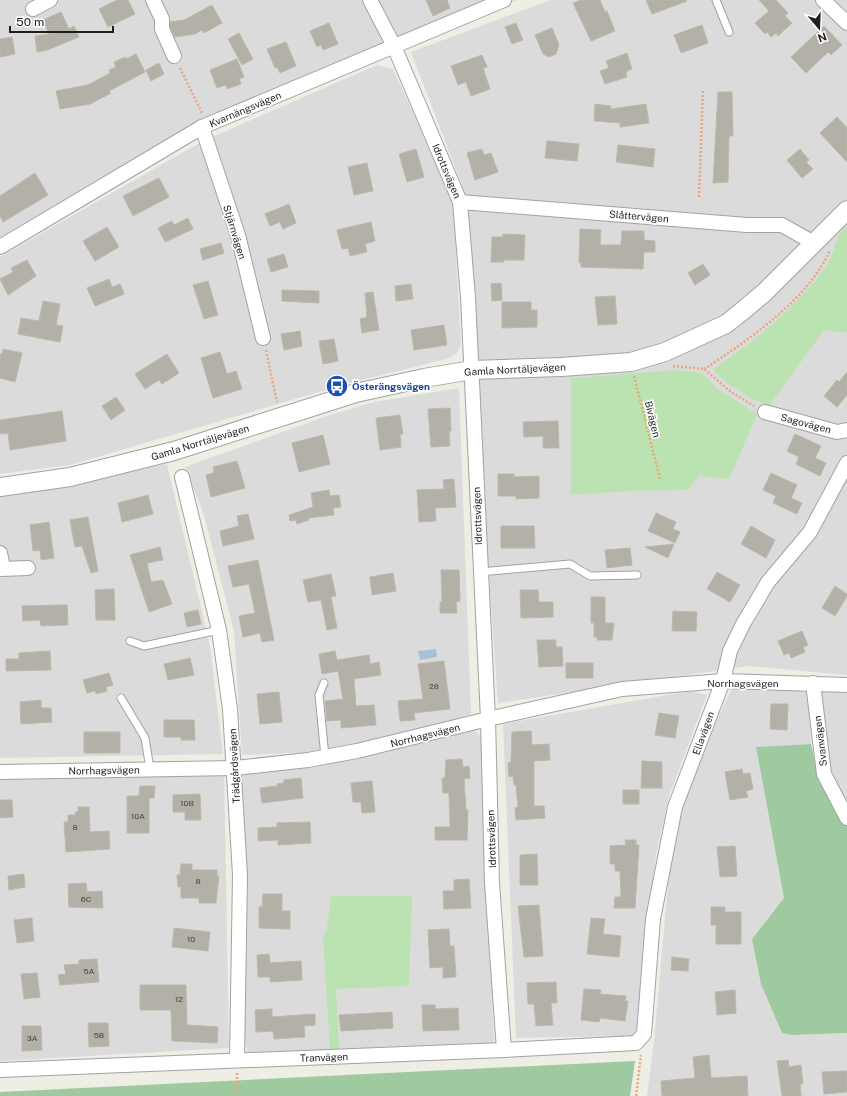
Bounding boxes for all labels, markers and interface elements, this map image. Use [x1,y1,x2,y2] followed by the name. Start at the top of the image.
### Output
[10,8,113,34] scale bar
[799,8,839,48] north arrow
[16,15,44,29] text: 50 m
[816,30,828,45] text: N
[207,88,283,130] street label: Kvarnängsvägen
[430,142,464,200] street label: Idrottsvägen
[221,203,249,261] street label: Stjärnvägen
[609,207,670,225] street label: Slåttervägen
[464,360,566,378] street label: Gamla Norrtäljevägen
[324,373,350,399] bus stop icon: Österängsvägen
[352,380,430,392] place label: Österängsvägen
[643,400,663,439] street label: Bivägen
[779,411,833,436] street label: Sagovägen
[150,421,251,463] street label: Gamla Norrtäljevägen
[470,486,484,545] street label: Idrottsvägen
[707,677,779,689] street label: Norrhagsvägen
[429,681,439,691] house number: 28
[690,709,716,756] street label: Ellavägen
[811,715,829,767] street label: Svanvägen
[389,721,461,749] street label: Norrhagsvägen
[226,728,242,804] street label: Trädgårdsvägen
[68,763,140,777] street label: Norrhagsvägen
[180,798,194,808] house number: 10B
[484,809,498,868] street label: Idrottsvägen
[131,811,145,821] house number: 10A
[72,822,78,832] house number: 8
[195,876,201,886] house number: 8
[81,894,92,904] house number: 6C
[187,934,195,944] house number: 10
[84,966,95,976] house number: 5A
[175,994,183,1004] house number: 12
[94,1030,104,1040] house number: 5B
[27,1033,38,1043] house number: 3A
[300,1050,349,1064] street label: Tranvägen

